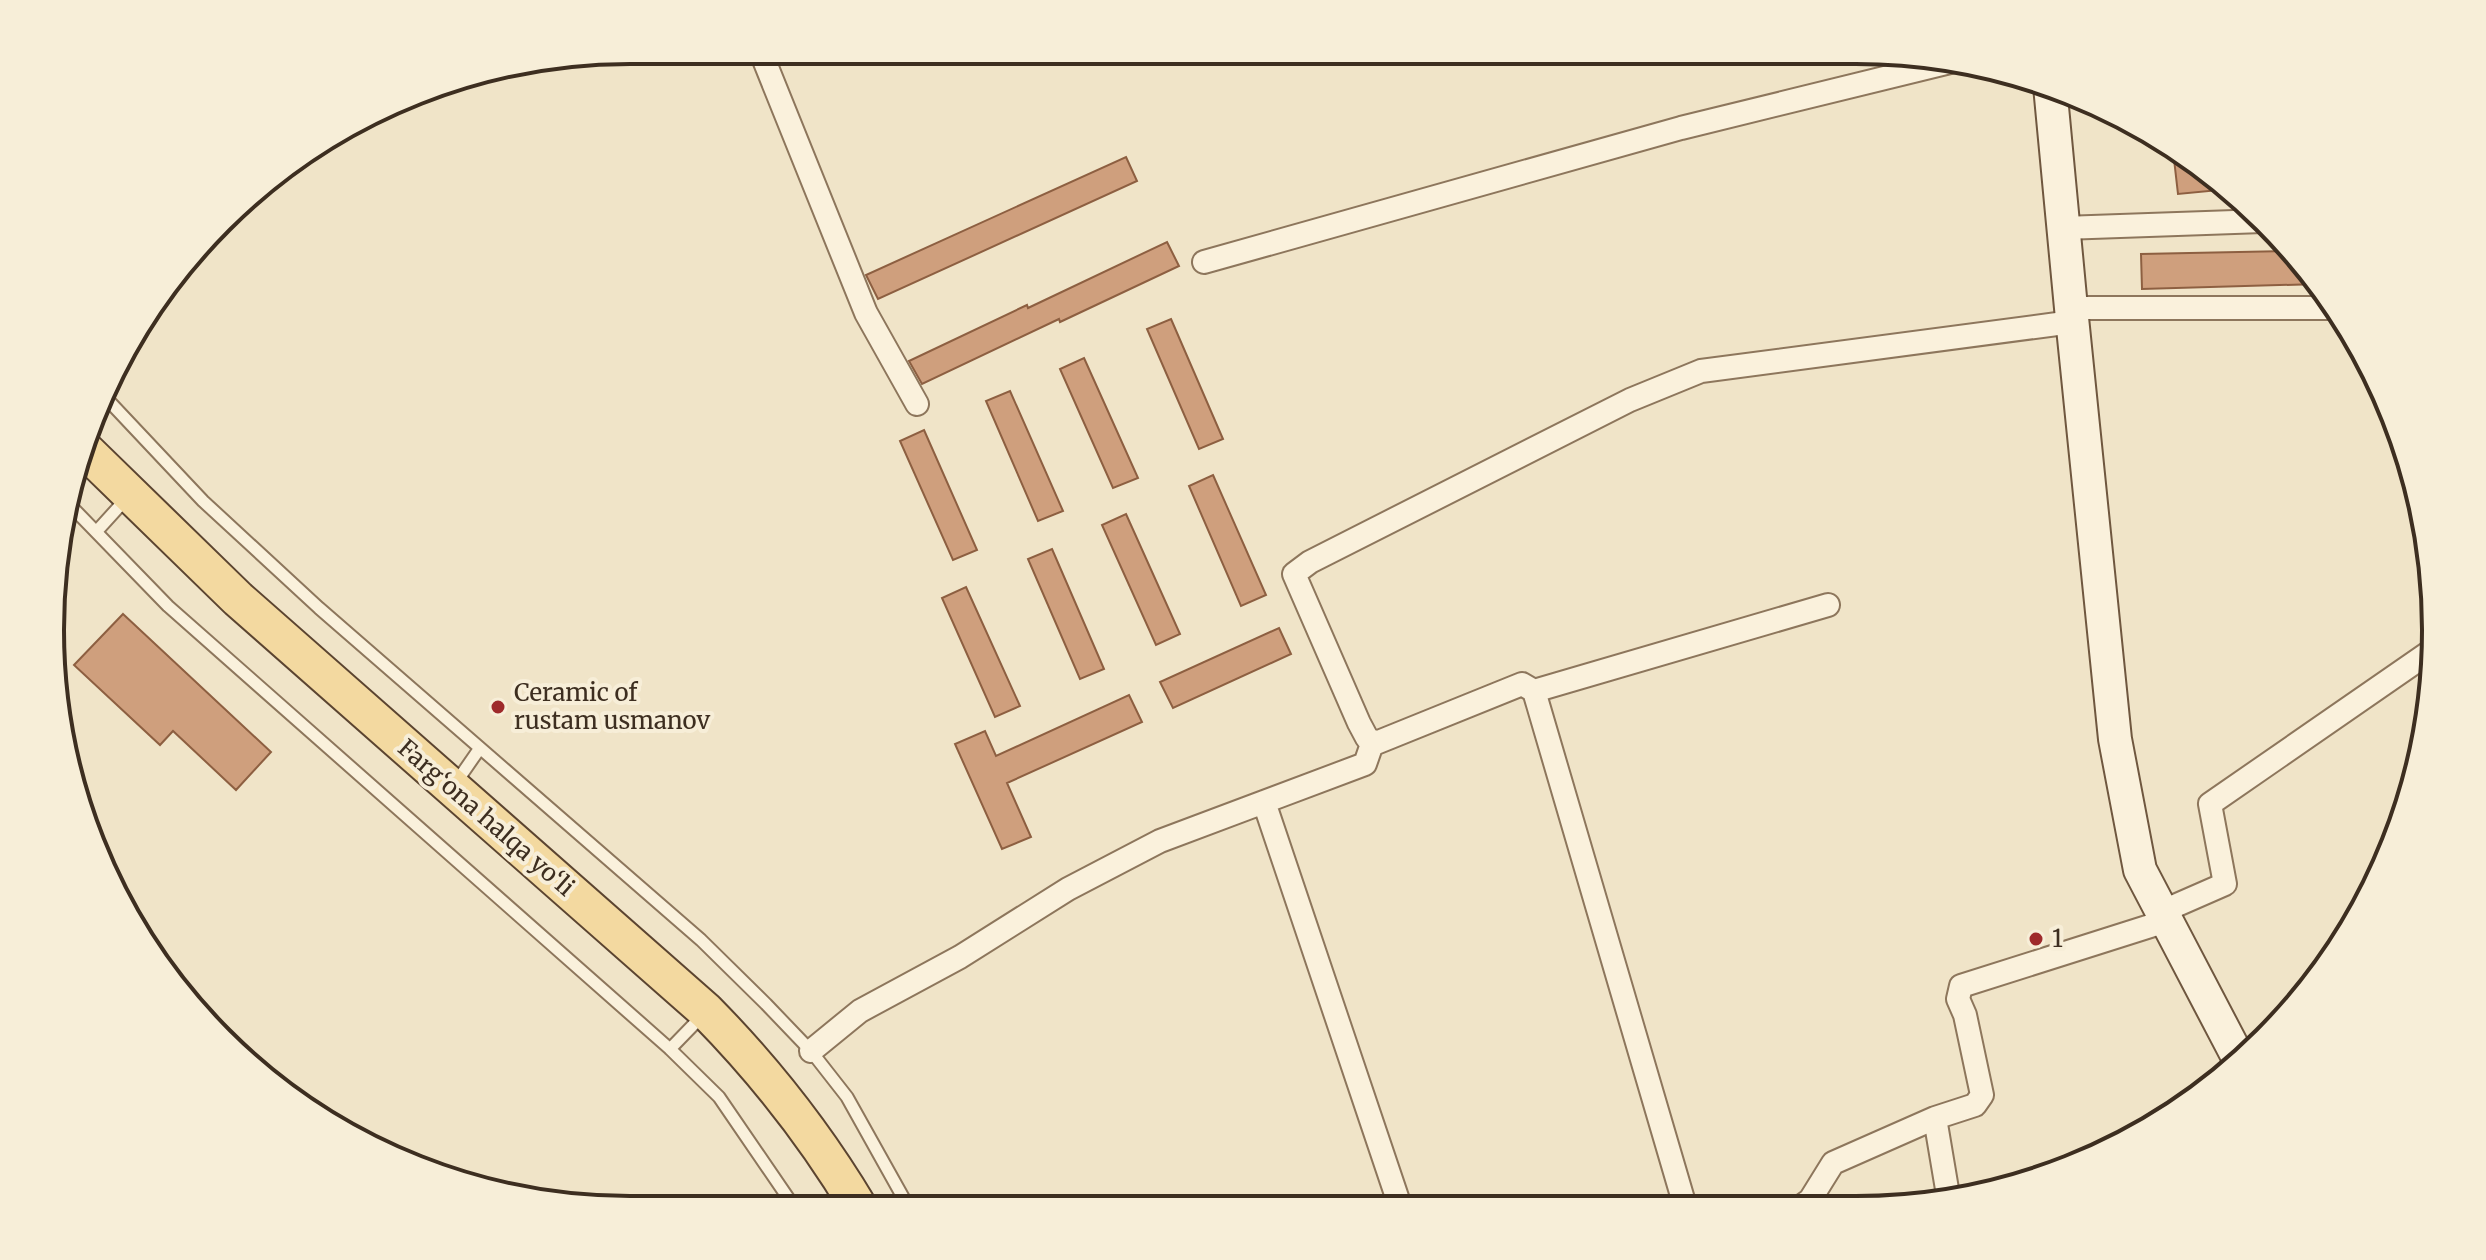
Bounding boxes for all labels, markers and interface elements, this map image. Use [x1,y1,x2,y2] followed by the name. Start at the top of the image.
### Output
[514,677,710,736] place label: Ceramic of rustam usmanov
[489,698,507,716] marker: Ceramic of rustam usmanov
[392,732,581,903] street label: Farg‘ona halqa yo‘li
[2052,923,2063,954] place label: 1
[2027,930,2045,948] marker: 1

